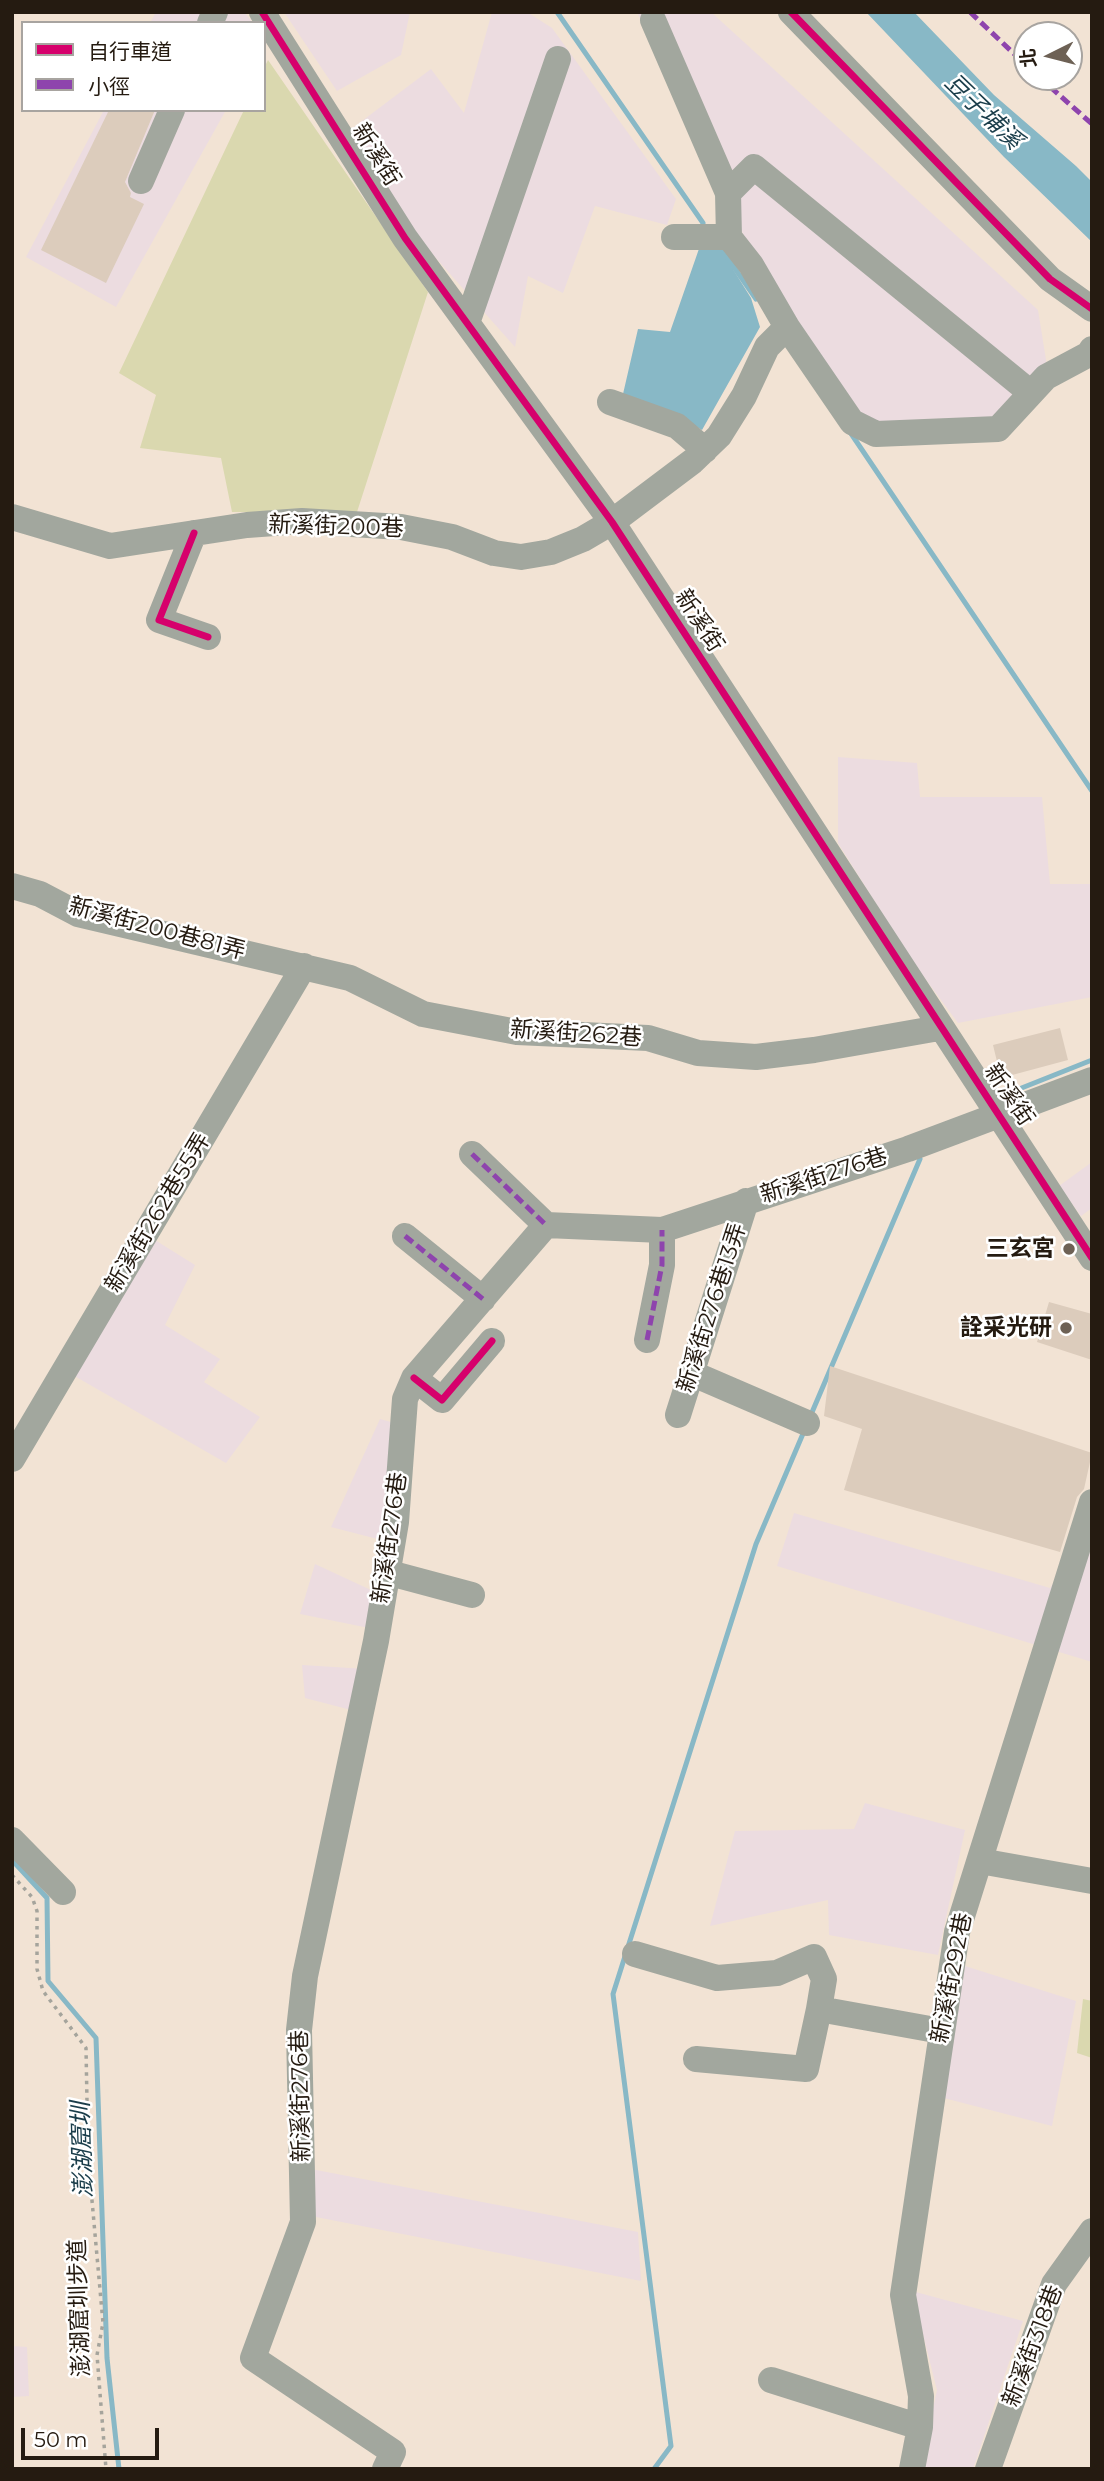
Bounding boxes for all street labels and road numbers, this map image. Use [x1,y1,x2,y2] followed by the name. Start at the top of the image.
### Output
[346,118,406,192] street label: 新溪街
[268,511,404,543] street label: 新溪街200巷
[669,585,729,657] street label: 新溪街
[66,892,248,966] street label: 新溪街200巷81弄
[509,1016,643,1052] street label: 新溪街262巷
[978,1059,1040,1131] street label: 新溪街
[100,1128,216,1298] street label: 新溪街262巷55弄
[757,1142,891,1210] street label: 新溪街276巷
[672,1220,752,1396] street label: 新溪街276巷13弄
[367,1471,413,1605] street label: 新溪街276巷
[926,1911,978,2045] street label: 新溪街292巷
[286,2030,316,2162] street label: 新溪街276巷
[64,2239,96,2377] street label: 澎湖窟圳步道
[997,2281,1069,2411] street label: 新溪街318巷

